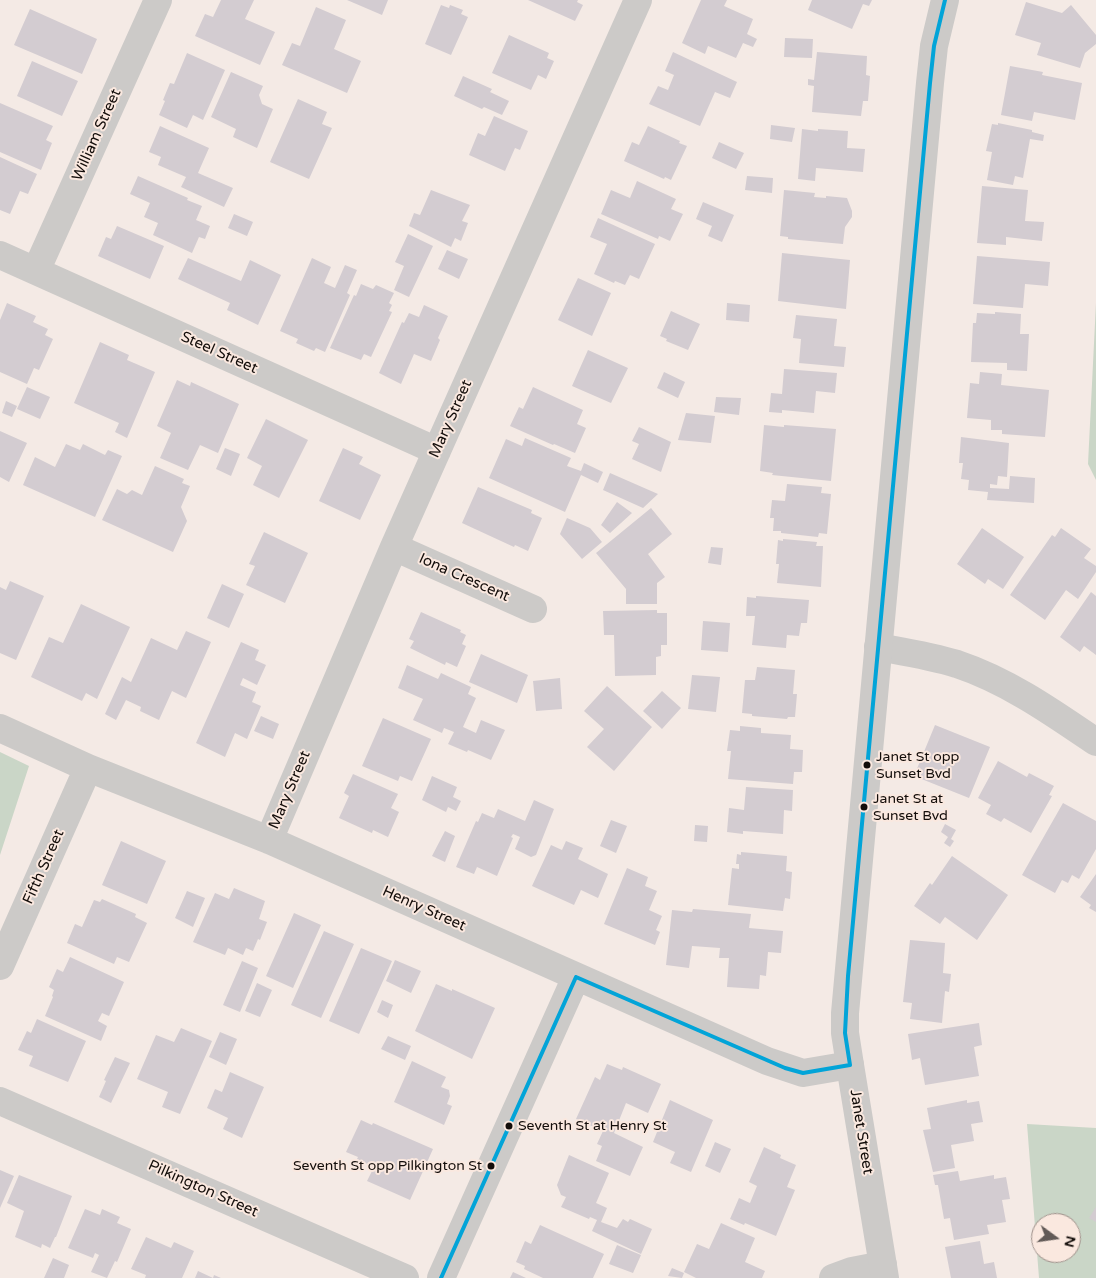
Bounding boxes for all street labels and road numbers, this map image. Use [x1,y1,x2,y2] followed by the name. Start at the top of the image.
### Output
[69,86,125,184] street label: William Street
[178,328,260,378] street label: Steel Street
[426,377,476,461] street label: Mary Street
[416,550,512,606] street label: Iona Crescent
[265,748,315,832] street label: Mary Street
[20,827,68,907] street label: Fifth Street
[380,883,468,935] street label: Henry Street
[845,1088,877,1176] street label: Janet Street
[145,1157,261,1221] street label: Pilkington Street

